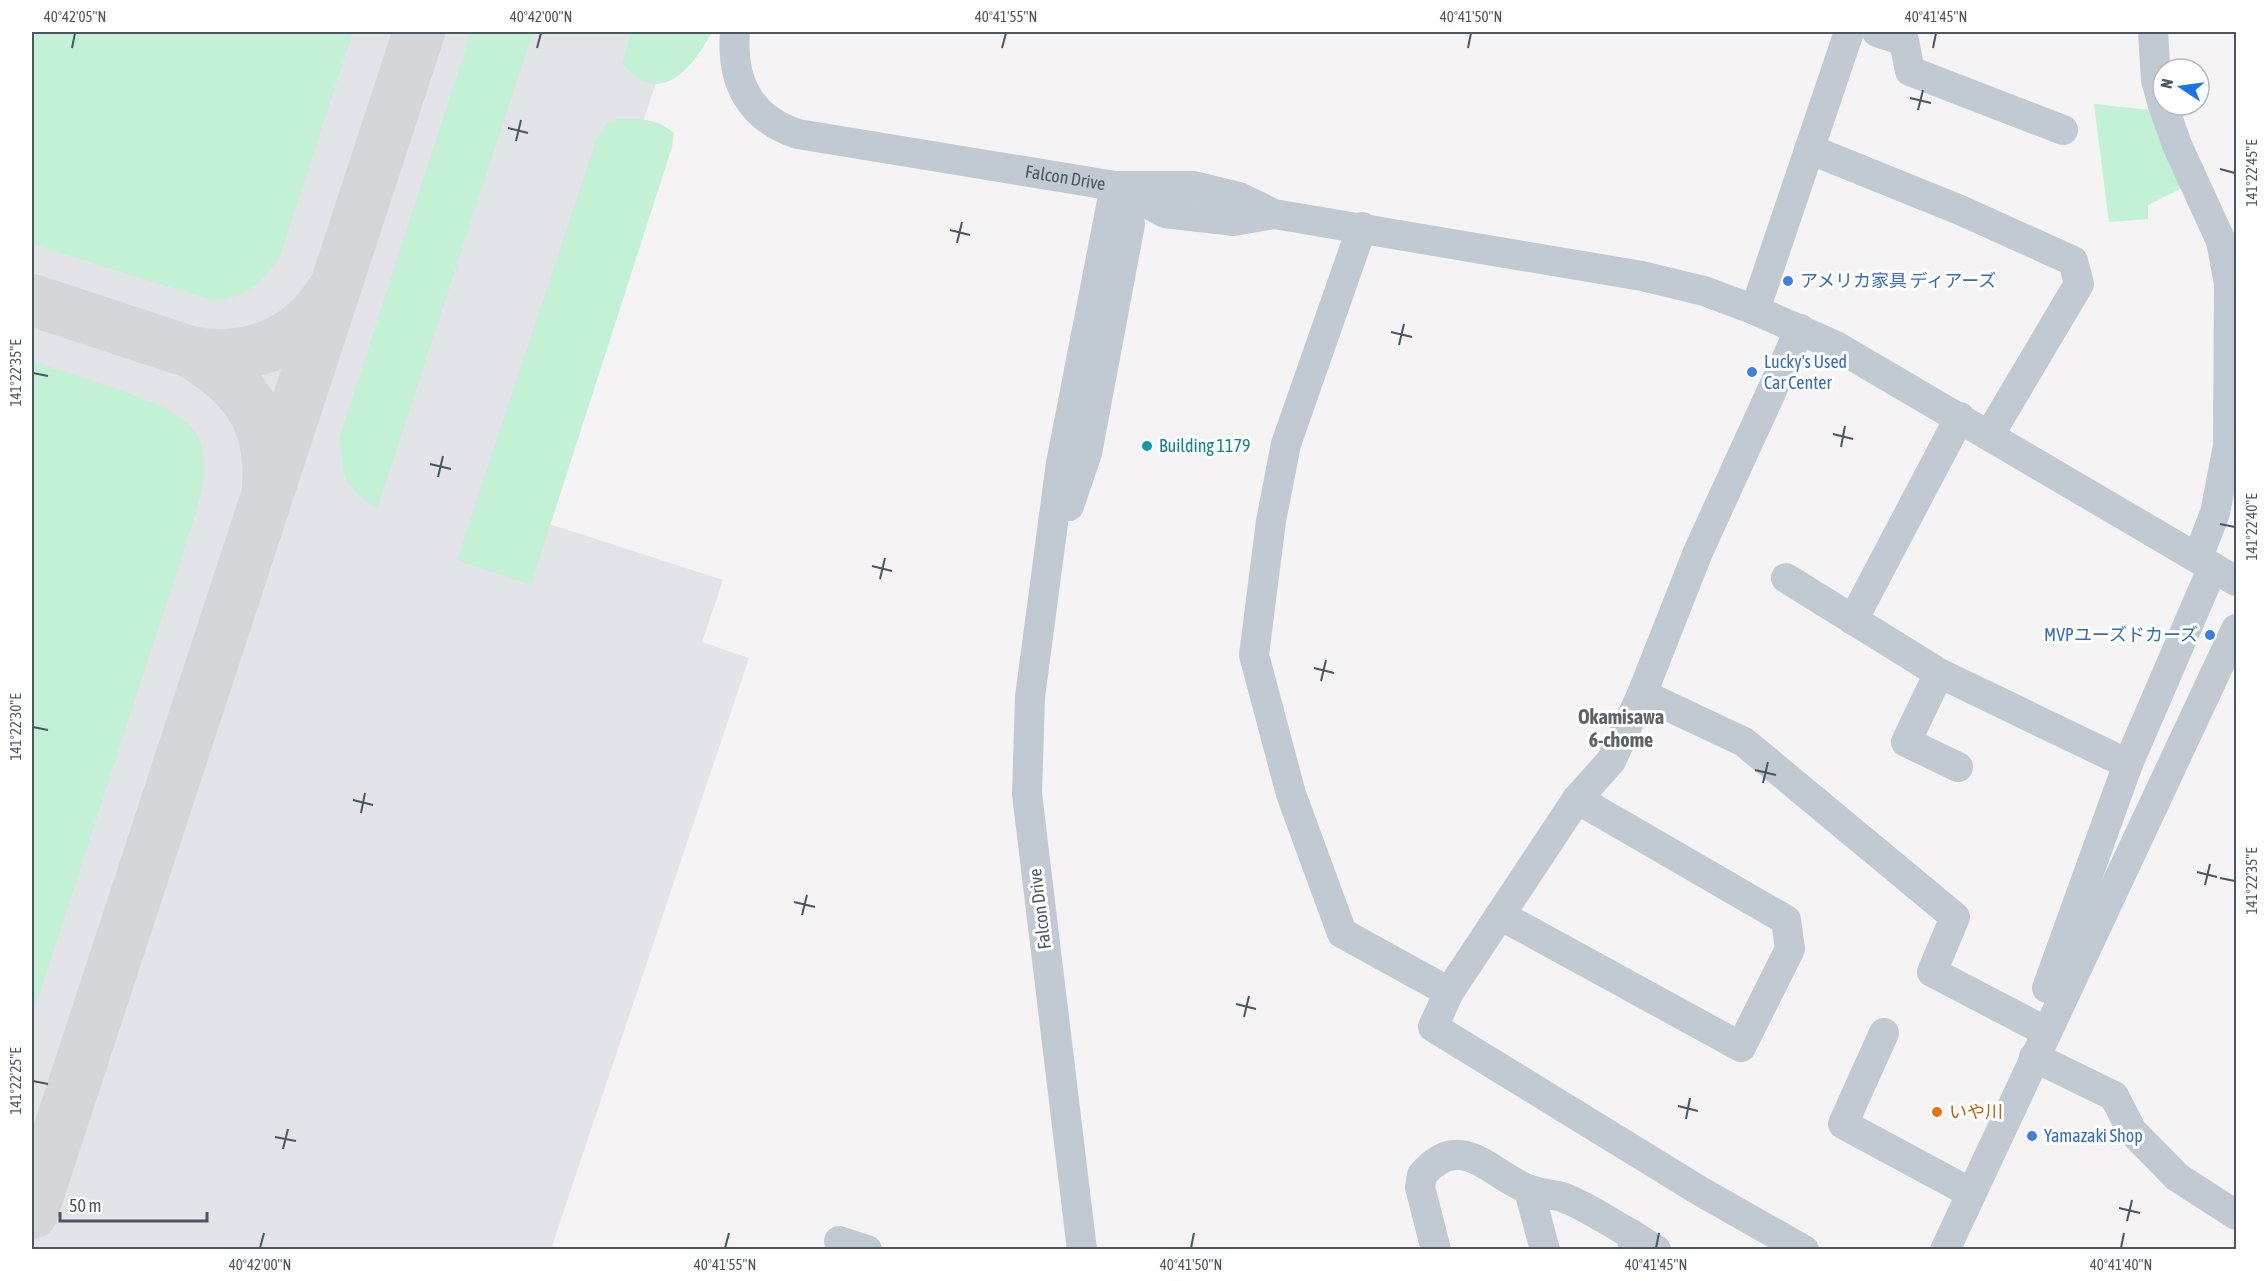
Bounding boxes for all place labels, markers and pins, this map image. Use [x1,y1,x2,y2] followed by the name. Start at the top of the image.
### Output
[1800,270,1996,291] place label: アメリカ家具 ディアーズ
[1781,274,1795,288] marker: アメリカ家具 ディアーズ
[1764,351,1847,393] place label: Lucky's Used Car Center
[1745,365,1759,379] marker: Lucky's Used Car Center
[1159,435,1250,456] place label: Building 1179
[1140,439,1154,453] marker: Building 1179
[2044,624,2198,645] place label: MVPユーズドカーズ
[2203,628,2217,642] marker: MVPユーズドカーズ
[1949,1101,2003,1122] place label: いや川
[1930,1105,1944,1119] marker: いや川
[2044,1125,2143,1146] place label: Yamazaki Shop
[2025,1129,2039,1143] marker: Yamazaki Shop

